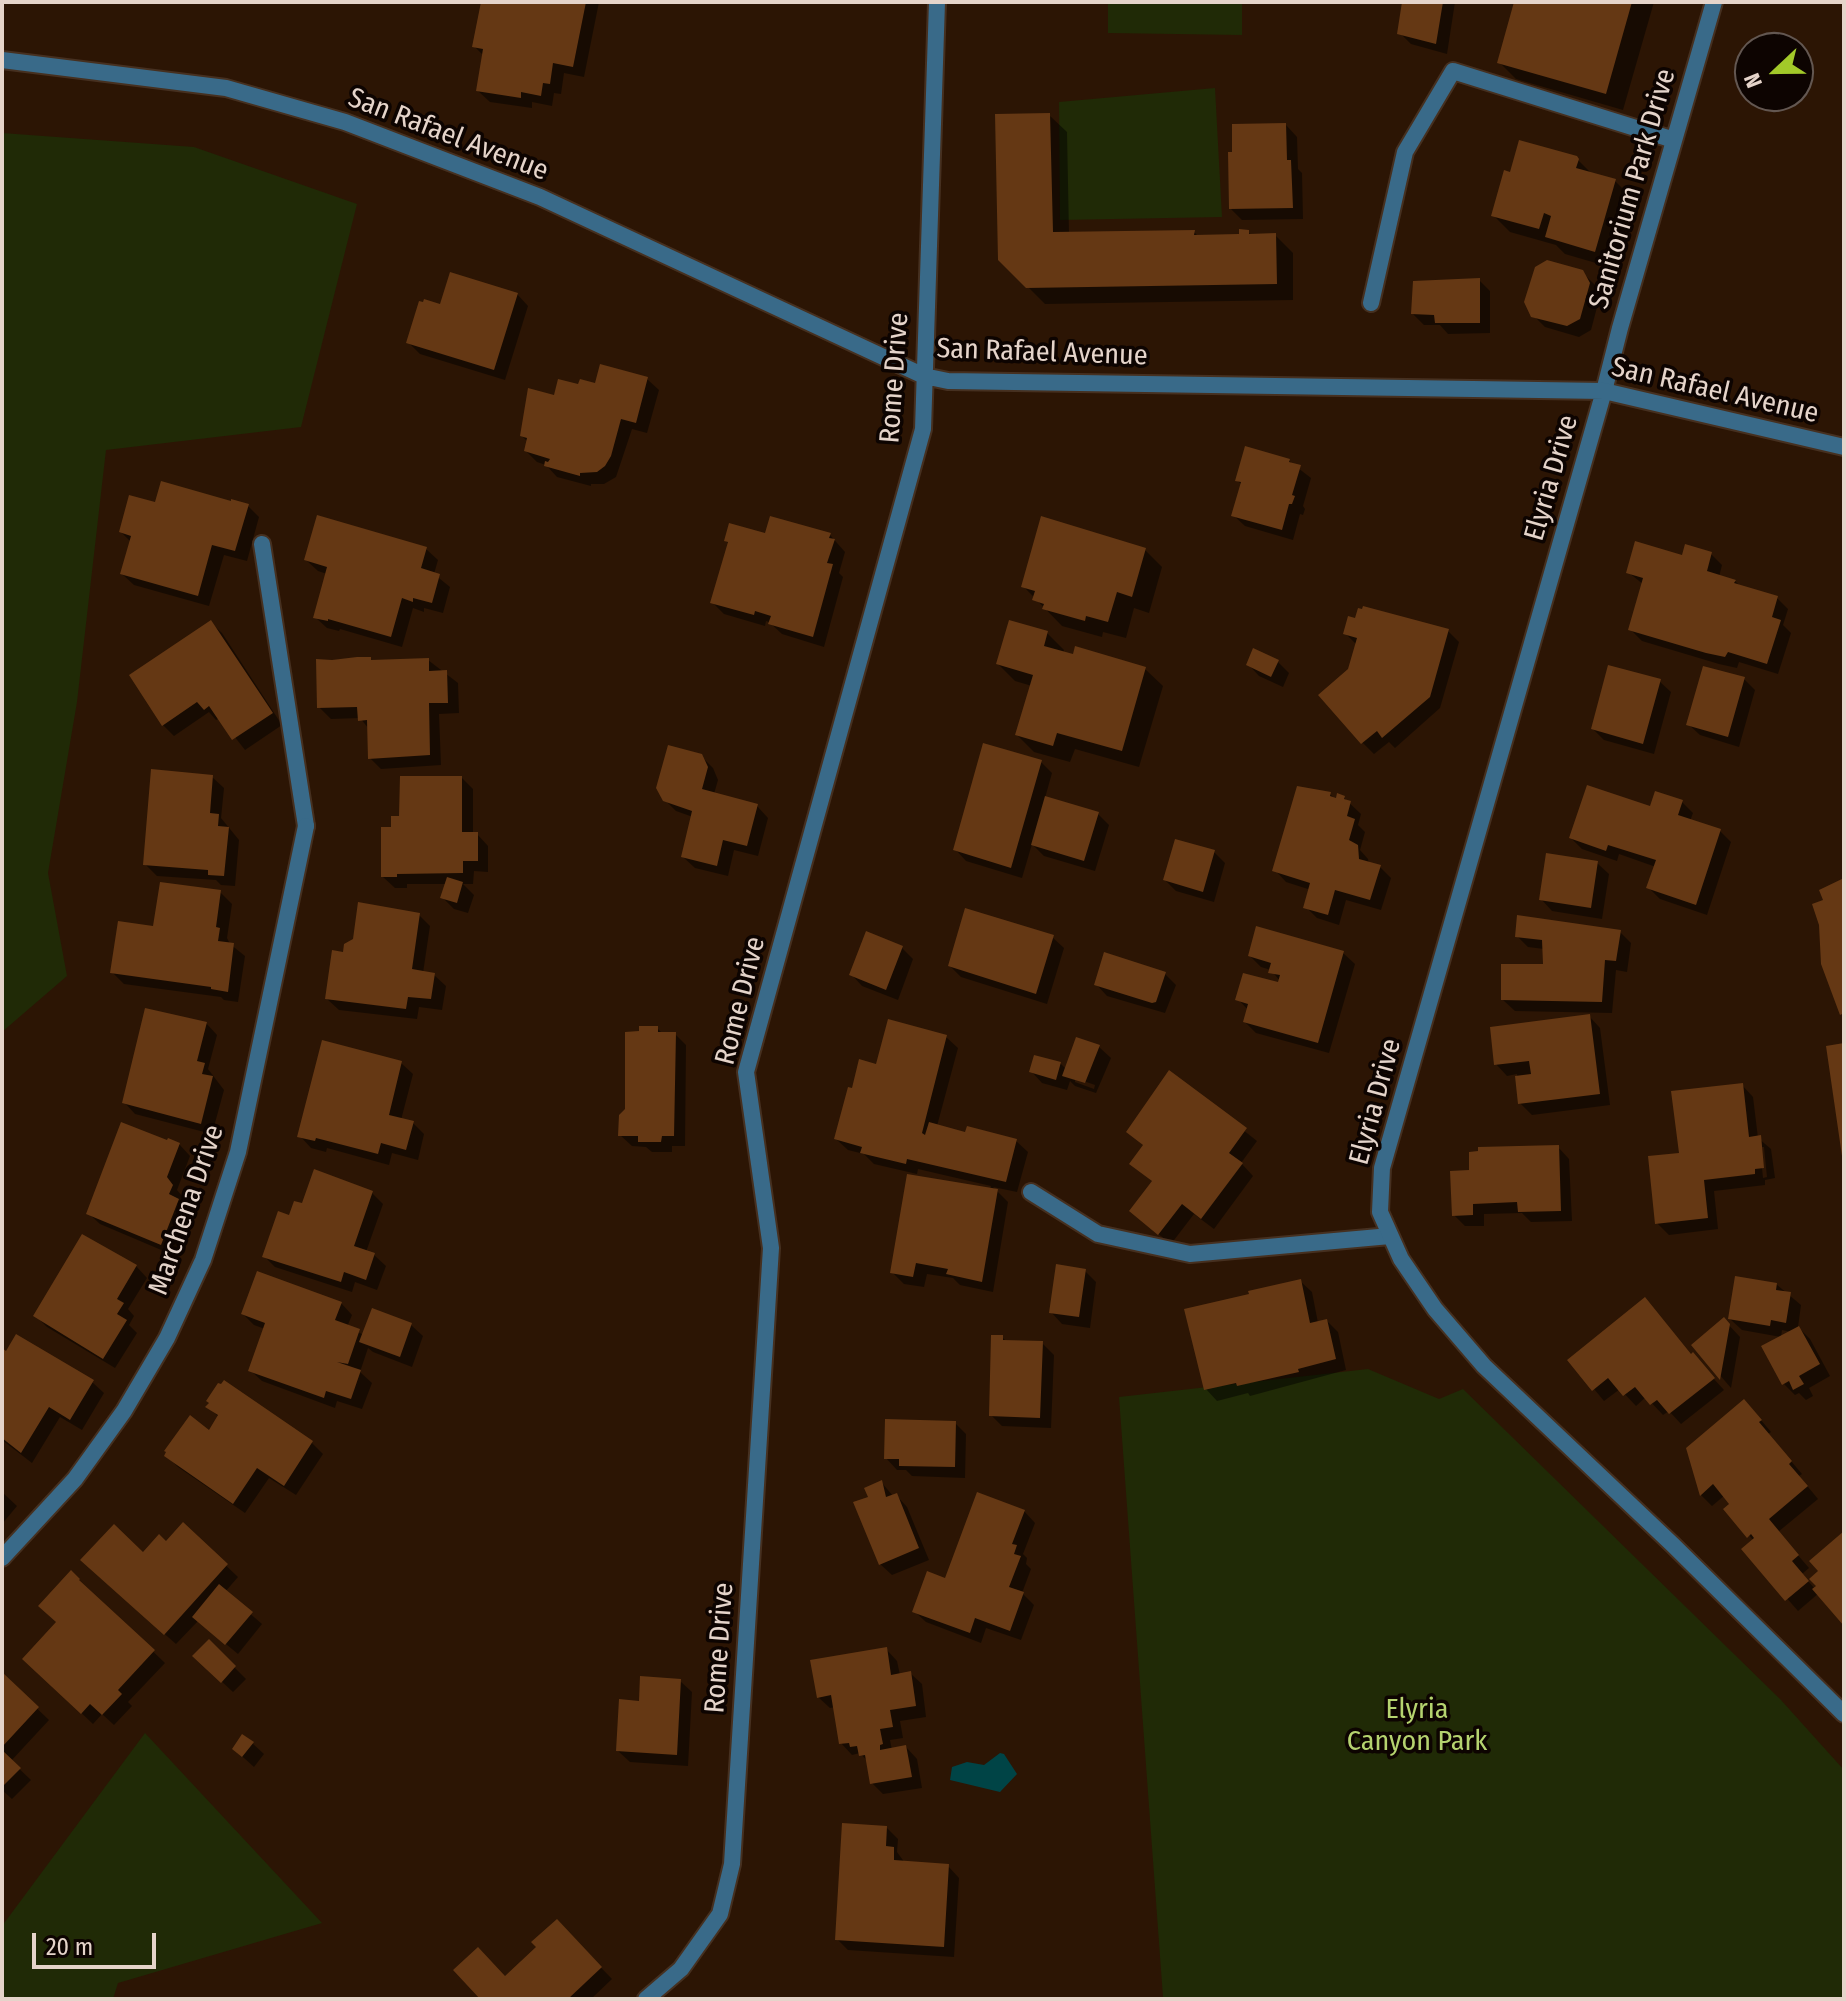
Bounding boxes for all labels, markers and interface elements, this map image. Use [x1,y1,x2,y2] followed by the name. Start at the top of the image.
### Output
[1734,32,1814,112] north arrow
[1583,65,1683,313] street label: Sanitorium Park Drive
[1738,69,1768,92] text: N
[343,81,553,189] street label: San Rafael Avenue
[874,312,916,444] street label: Rome Drive
[936,333,1148,373] street label: San Rafael Avenue
[1608,351,1822,431] street label: San Rafael Avenue
[1518,411,1586,545] street label: Elyria Drive
[709,933,773,1069] street label: Rome Drive
[1343,1035,1409,1169] street label: Elyria Drive
[142,1121,232,1299] street label: Marchena Drive
[699,1582,741,1714] street label: Rome Drive
[1347,1693,1487,1759] park label: Elyria Canyon Park
[36,1917,160,1967] scale bar
[46,1933,93,1961] text: 20 m

